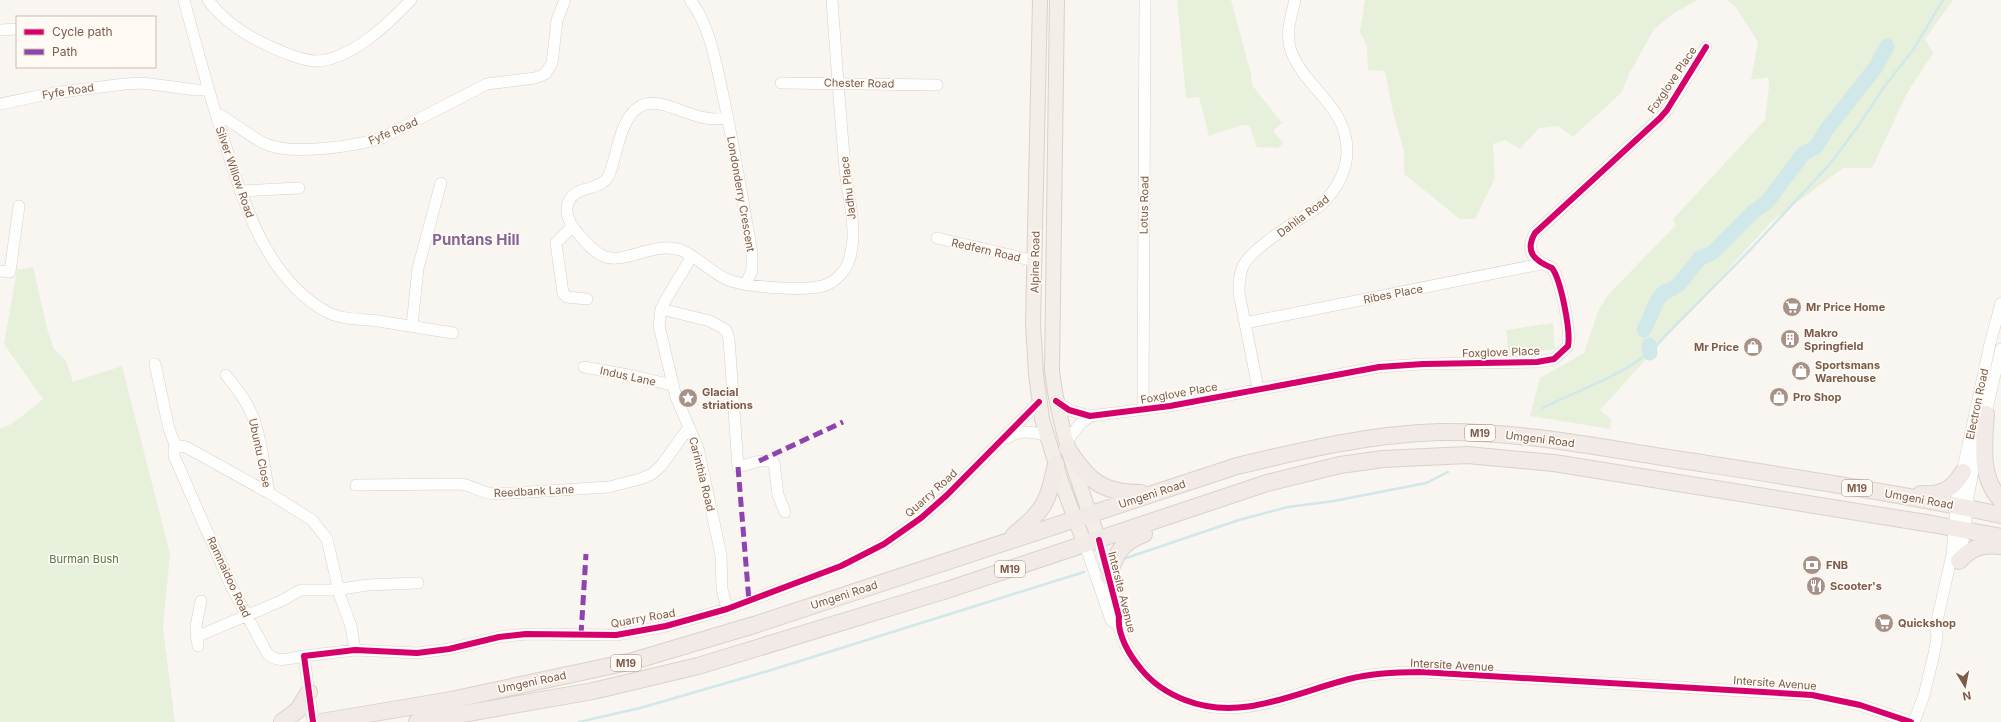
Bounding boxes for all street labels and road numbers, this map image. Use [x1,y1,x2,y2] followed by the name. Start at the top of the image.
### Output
[1644,44,1700,116] street label: Foxglove Place
[824,75,894,91] street label: Chester Road
[41,80,95,102] street label: Fyfe Road
[366,114,420,148] street label: Fyfe Road
[213,124,257,220] street label: Silver Willow Road
[724,135,758,253] street label: Londonderry Crescent
[837,155,859,221] street label: Jadhu Place
[1136,176,1152,234] street label: Lotus Road
[1274,192,1332,240] street label: Dahlia Road
[1027,231,1043,293] street label: Alpine Road
[950,235,1022,265] street label: Redfern Road
[1362,281,1424,307] street label: Ribes Place
[1462,344,1540,360] street label: Foxglove Place
[599,363,657,389] street label: Indus Lane
[1963,367,1991,441] street label: Electron Road
[1139,379,1219,407] street label: Foxglove Place
[246,417,274,489] street label: Ubuntu Close
[1465,425,1495,441] road number: M19
[1505,428,1575,450] street label: Umgeni Road
[686,435,718,513] street label: Carinthia Road
[902,466,960,520] street label: Quarry Road
[1117,477,1187,511] street label: Umgeni Road
[1842,480,1872,496] road number: M19
[493,482,575,500] street label: Reedbank Lane
[1883,486,1955,512] street label: Umgeni Road
[204,534,254,620] street label: Ramnaidoo Road
[1105,550,1139,634] street label: Intersite Avenue
[995,561,1025,577] road number: M19
[809,578,879,612] street label: Umgeni Road
[610,605,676,631] street label: Quarry Road
[611,655,641,671] road number: M19
[1410,656,1494,674] street label: Intersite Avenue
[496,668,568,696] street label: Umgeni Road
[1733,673,1817,693] street label: Intersite Avenue

